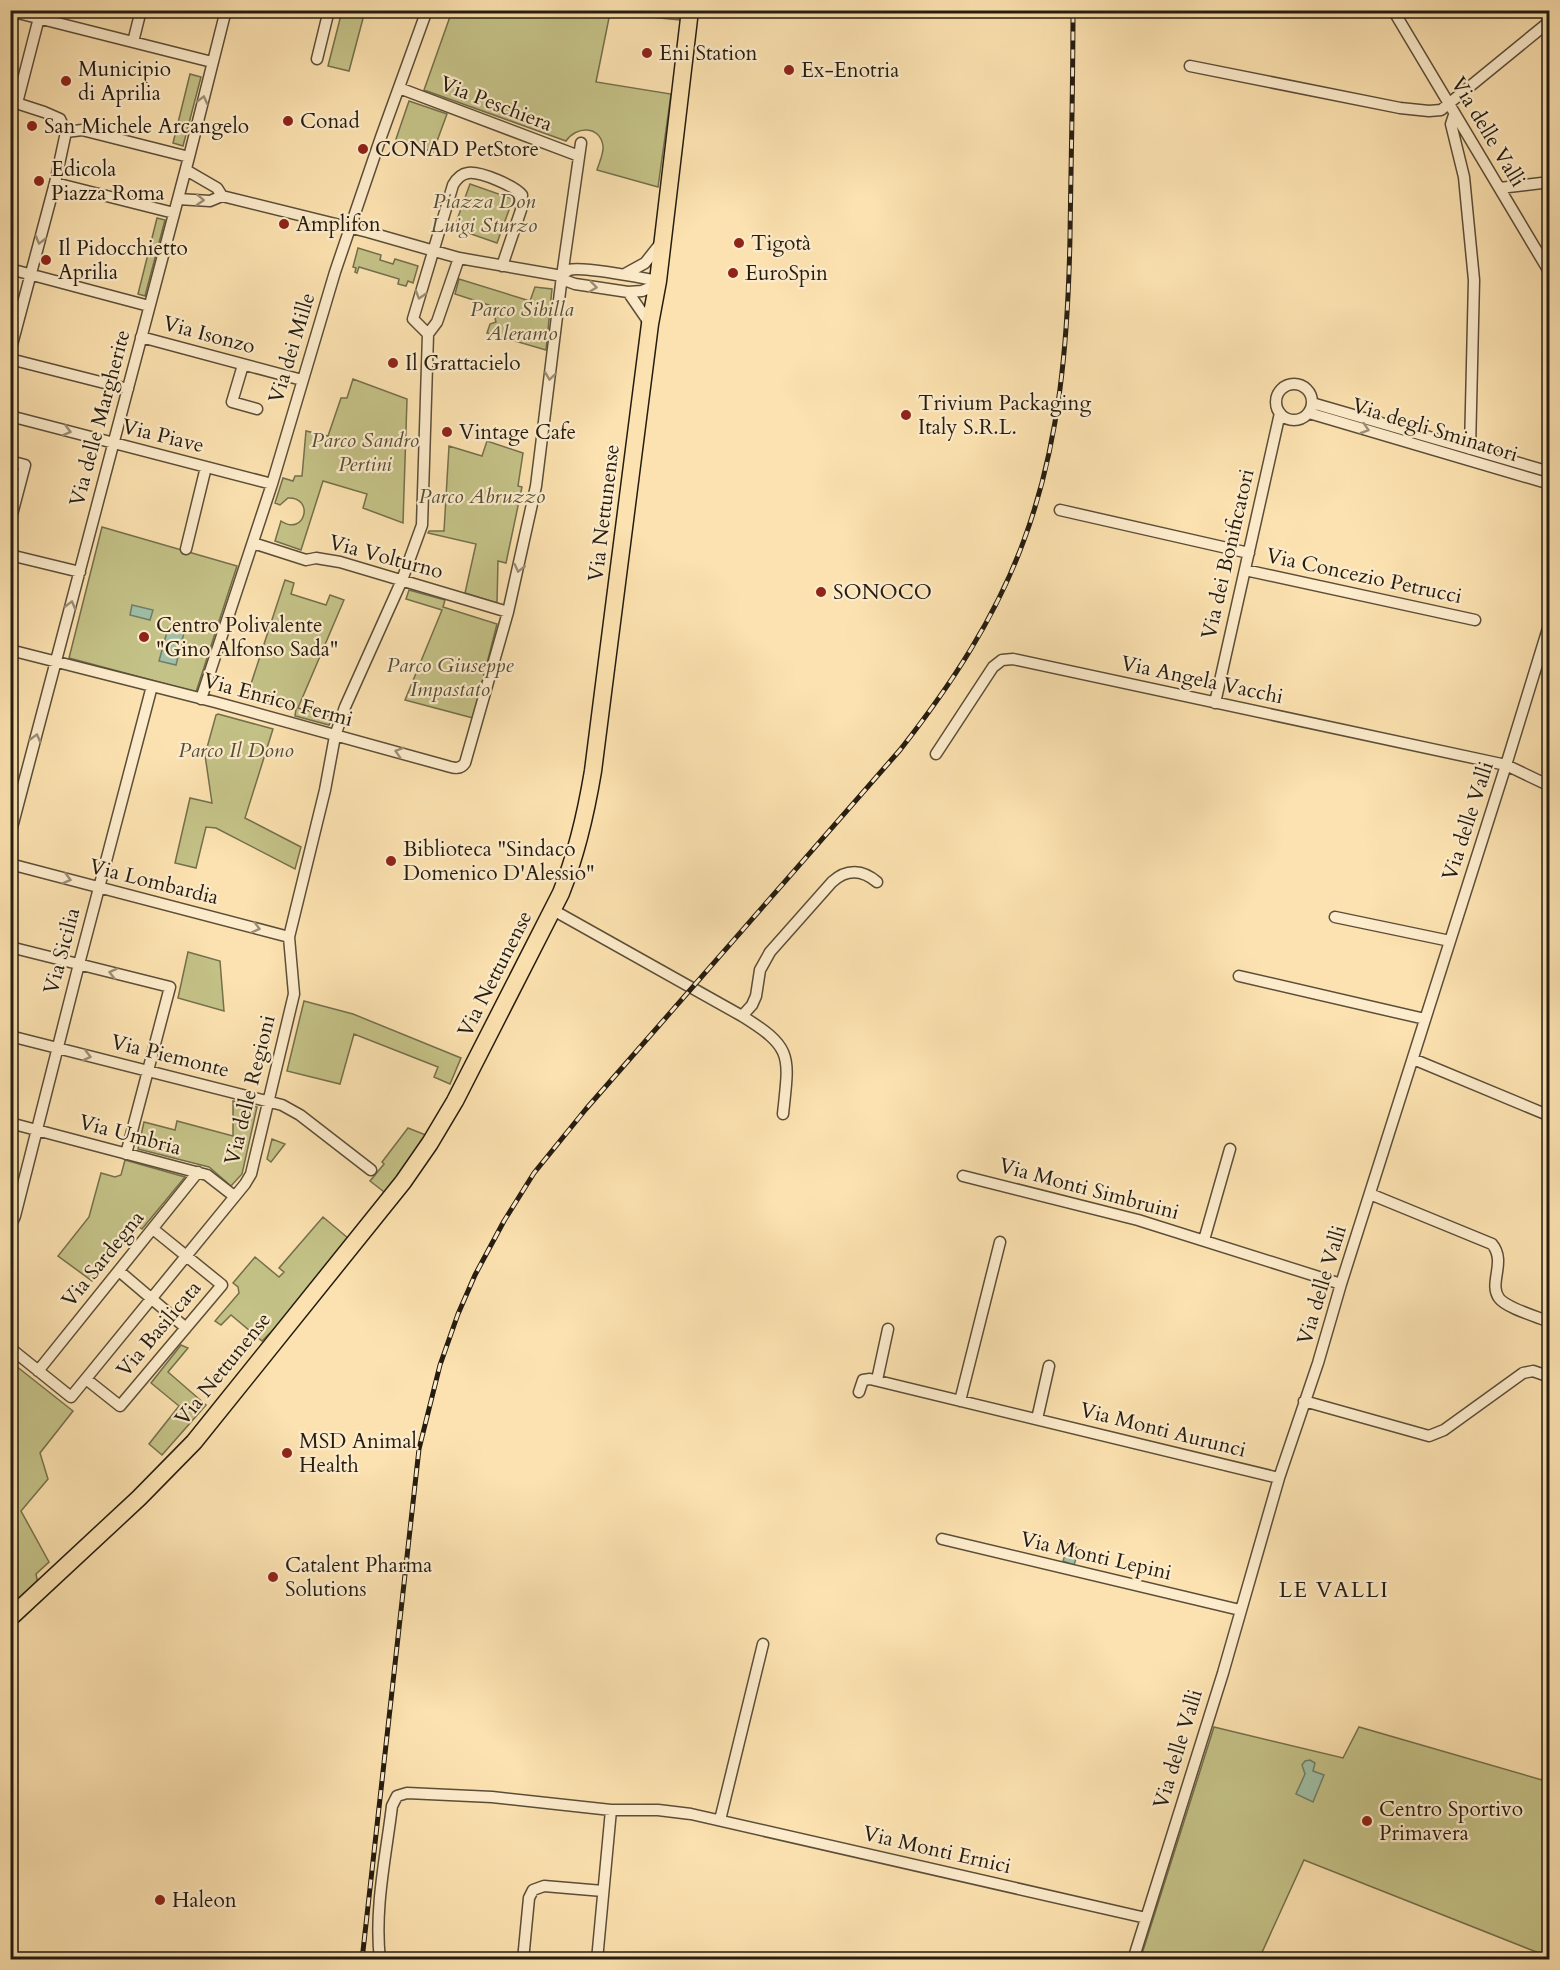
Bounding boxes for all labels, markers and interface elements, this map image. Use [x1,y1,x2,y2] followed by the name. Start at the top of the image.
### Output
[659,39,758,68] place label: Eni Station
[640,46,654,60] marker: Eni Station
[78,55,171,108] place label: Municipio di Aprilia
[801,56,899,85] place label: Ex-Enotria
[782,63,796,77] marker: Ex-Enotria
[436,69,556,139] street label: Via Peschiera
[1444,72,1532,193] street label: Via delle Valli
[59,74,73,88] marker: Municipio di Aprilia
[196,95,209,105] one-way arrow
[300,107,360,136] place label: Conad
[44,112,249,141] place label: San Michele Arcangelo
[281,114,295,128] marker: Conad
[25,119,39,133] marker: San Michele Arcangelo
[375,135,539,164] place label: CONAD PetStore
[356,142,370,156] marker: CONAD PetStore
[51,155,165,208] place label: Edicola Piazza Roma
[32,174,46,188] marker: Edicola Piazza Roma
[431,187,538,240] park label: Piazza Don Luigi Sturzo
[196,194,205,207] one-way arrow
[296,210,381,239] place label: Amplifon
[277,217,291,231] marker: Amplifon
[751,229,811,258] place label: Tigotà
[35,234,47,244] one-way arrow
[58,234,188,287] place label: Il Pidocchietto Aprilia
[732,236,746,250] marker: Tigotà
[39,253,53,267] marker: Il Pidocchietto Aprilia
[745,259,828,288] place label: EuroSpin
[726,266,740,280] marker: EuroSpin
[589,280,598,292] one-way arrow
[261,289,323,407] street label: Via dei Mille
[415,289,427,300] one-way arrow
[470,295,574,348] park label: Parco Sibilla Aleramo
[160,309,258,361] street label: Via Isonzo
[62,326,138,510] street label: Via delle Margherite
[405,349,521,378] place label: Il Grattacielo
[386,356,400,370] marker: Il Grattacielo
[544,371,557,380] one-way arrow
[918,389,1091,442] place label: Trivium Packaging Italy S.R.L.
[1348,391,1522,469] street label: Via degli Sminatori
[899,408,913,422] marker: Trivium Packaging Italy S.R.L.
[119,412,207,460] street label: Via Piave
[459,418,576,447] place label: Vintage Cafe
[1359,422,1370,434] one-way arrow
[62,424,72,437] one-way arrow
[440,425,454,439] marker: Vintage Cafe
[311,426,419,479] park label: Parco Sandro Pertini
[581,443,627,583] street label: Via Nettunense
[1194,466,1262,642] street label: Via dei Bonificatori
[419,482,546,511] park label: Parco Abruzzo
[326,528,446,586] street label: Via Volturno
[1263,541,1465,611] street label: Via Concezio Petrucci
[513,563,526,573] one-way arrow
[833,578,932,607] place label: SONOCO
[814,585,828,599] marker: SONOCO
[64,600,76,610] one-way arrow
[156,611,338,664] place label: Centro Polivalente "Gino Alfonso Sada"
[137,630,151,644] marker: Centro Polivalente "Gino Alfonso Sada"
[1118,649,1286,711] street label: Via Angela Vacchi
[387,651,514,704] park label: Parco Giuseppe Impastato
[200,666,356,734] street label: Via Enrico Fermi
[29,733,41,744] one-way arrow
[178,736,294,765] park label: Parco Il Dono
[394,747,405,759] one-way arrow
[1435,758,1501,884] street label: Via delle Valli
[403,835,595,888] place label: Biblioteca "Sindaco Domenico D'Alessio"
[86,852,222,912] street label: Via Lombardia
[384,854,398,868] marker: Biblioteca "Sindaco Domenico D'Alessio"
[61,872,72,884] one-way arrow
[37,905,87,997] street label: Via Sicilia
[451,906,539,1042] street label: Via Nettunense
[250,921,261,933] one-way arrow
[108,968,118,981] one-way arrow
[217,1012,283,1168] street label: Via delle Regioni
[108,1027,232,1085] street label: Via Piemonte
[82,1048,92,1061] one-way arrow
[76,1107,184,1163] street label: Via Umbria
[996,1151,1183,1227] street label: Via Monti Simbruini
[55,1204,151,1314] street label: Via Sardegna
[1290,1222,1354,1348] street label: Via delle Valli
[110,1275,208,1383] street label: Via Basilicata
[168,1306,278,1432] street label: Via Nettunense
[1077,1395,1249,1465] street label: Via Monti Aurunci
[299,1427,417,1480] place label: MSD Animal Health
[280,1446,294,1460] marker: MSD Animal Health
[1017,1524,1175,1588] street label: Via Monti Lepini
[285,1551,432,1604] place label: Catalent Pharma Solutions
[266,1570,280,1584] marker: Catalent Pharma Solutions
[1279,1575,1389,1605] district label: LE VALLI
[1146,1686,1210,1812] street label: Via delle Valli
[1379,1795,1523,1848] place label: Centro Sportivo Primavera
[1360,1814,1374,1828] marker: Centro Sportivo Primavera
[860,1819,1014,1881] street label: Via Monti Ernici
[172,1886,237,1915] place label: Haleon
[153,1893,167,1907] marker: Haleon

